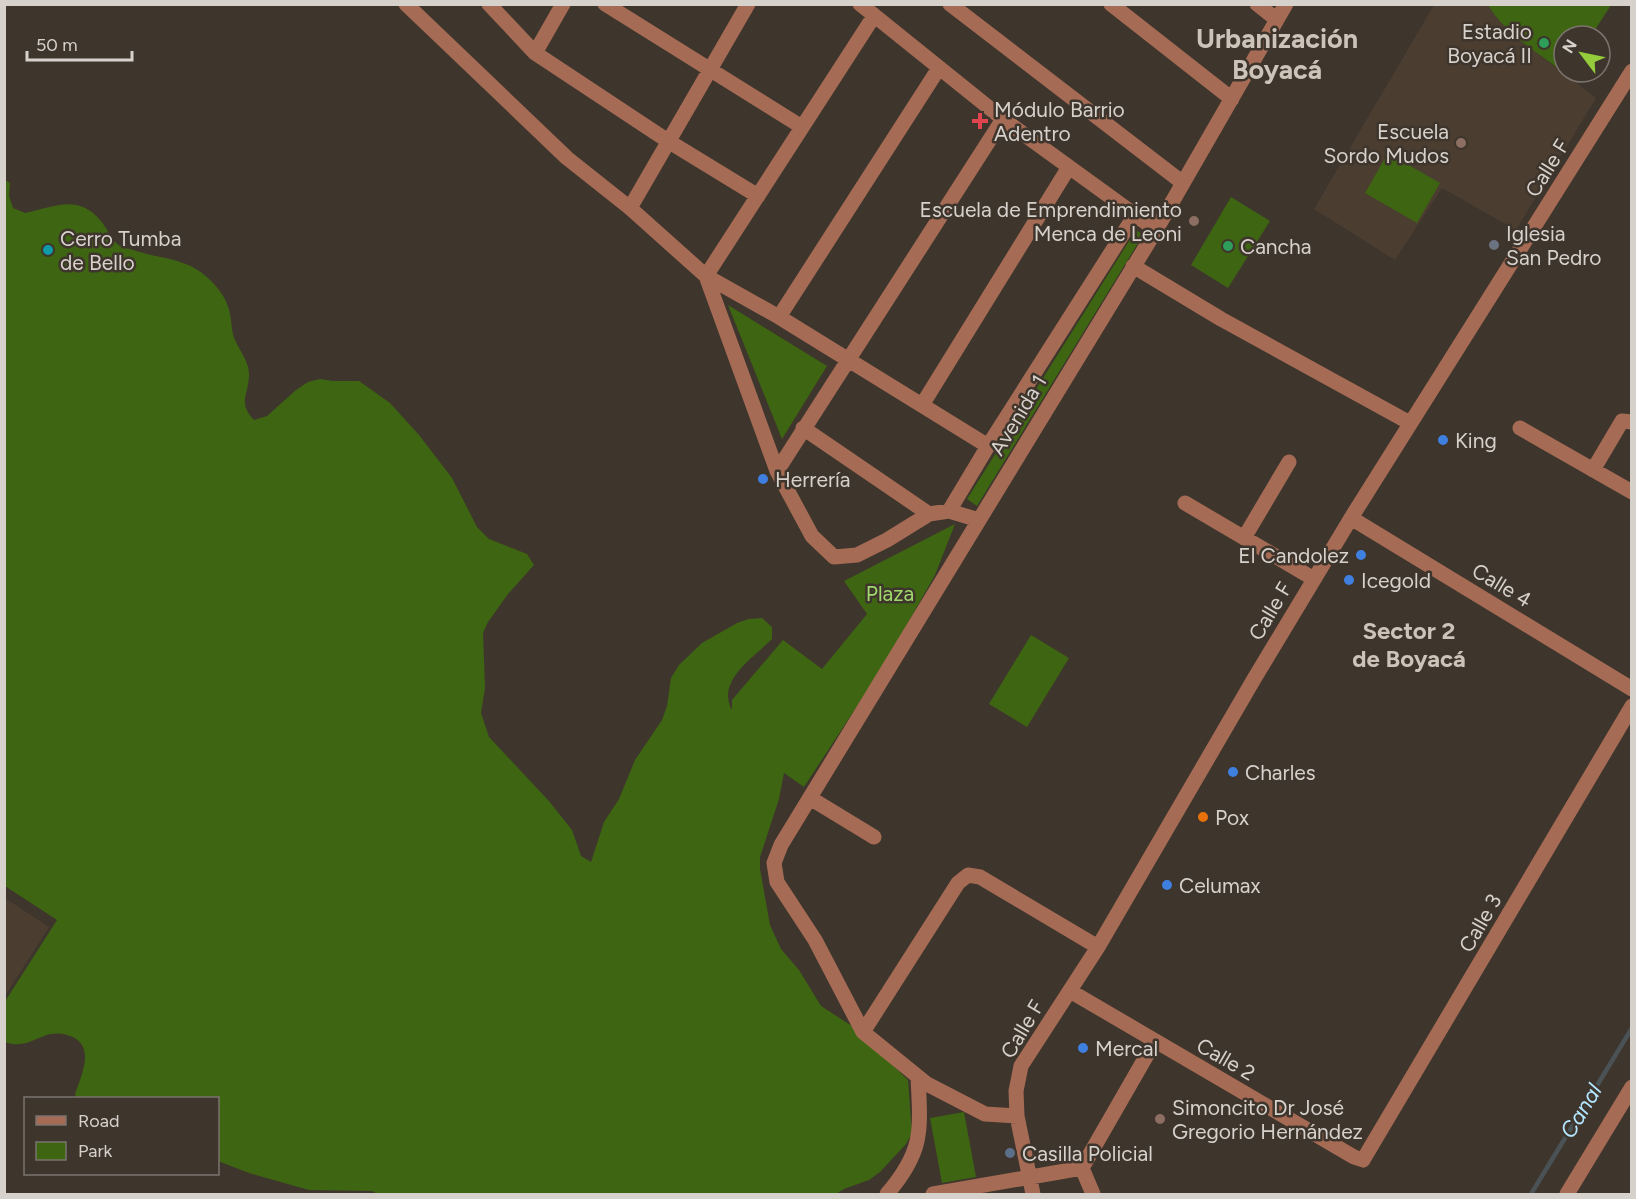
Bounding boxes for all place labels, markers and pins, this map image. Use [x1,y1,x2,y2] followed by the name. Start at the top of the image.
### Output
[1447,19,1532,68] place label: Estadio Boyacá II
[1537,36,1551,50] marker: Estadio Boyacá II
[994,97,1125,146] place label: Módulo Barrio Adentro
[971,112,989,130] marker: Módulo Barrio Adentro
[1323,119,1449,168] place label: Escuela Sordo Mudos
[1454,136,1468,150] marker: Escuela Sordo Mudos
[920,197,1182,246] place label: Escuela de Emprendimiento Menca de Leoni
[1187,214,1201,228] marker: Escuela de Emprendimiento Menca de Leoni
[1506,221,1602,270] place label: Iglesia San Pedro
[60,226,181,275] place label: Cerro Tumba de Bello
[1240,234,1311,259] place label: Cancha
[1487,238,1501,252] marker: Iglesia San Pedro
[1221,239,1235,253] marker: Cancha
[41,243,55,257] marker: Cerro Tumba de Bello
[1455,428,1497,453] place label: King
[1436,433,1450,447] marker: King
[775,467,851,492] place label: Herrería
[756,472,770,486] marker: Herrería
[1238,543,1349,568] place label: El Candolez
[1354,548,1368,562] marker: El Candolez
[1361,568,1431,593] place label: Icegold
[1342,573,1356,587] marker: Icegold
[1245,760,1316,785] place label: Charles
[1226,765,1240,779] marker: Charles
[1215,805,1249,830] place label: Pox
[1196,810,1210,824] marker: Pox
[1179,873,1261,898] place label: Celumax
[1160,878,1174,892] marker: Celumax
[1095,1036,1158,1061] place label: Mercal
[1076,1041,1090,1055] marker: Mercal
[1172,1095,1363,1144] place label: Simoncito Dr José Gregorio Hernández
[1153,1112,1167,1126] marker: Simoncito Dr José Gregorio Hernández
[1022,1141,1153,1166] place label: Casilla Policial
[1003,1146,1017,1160] marker: Casilla Policial

